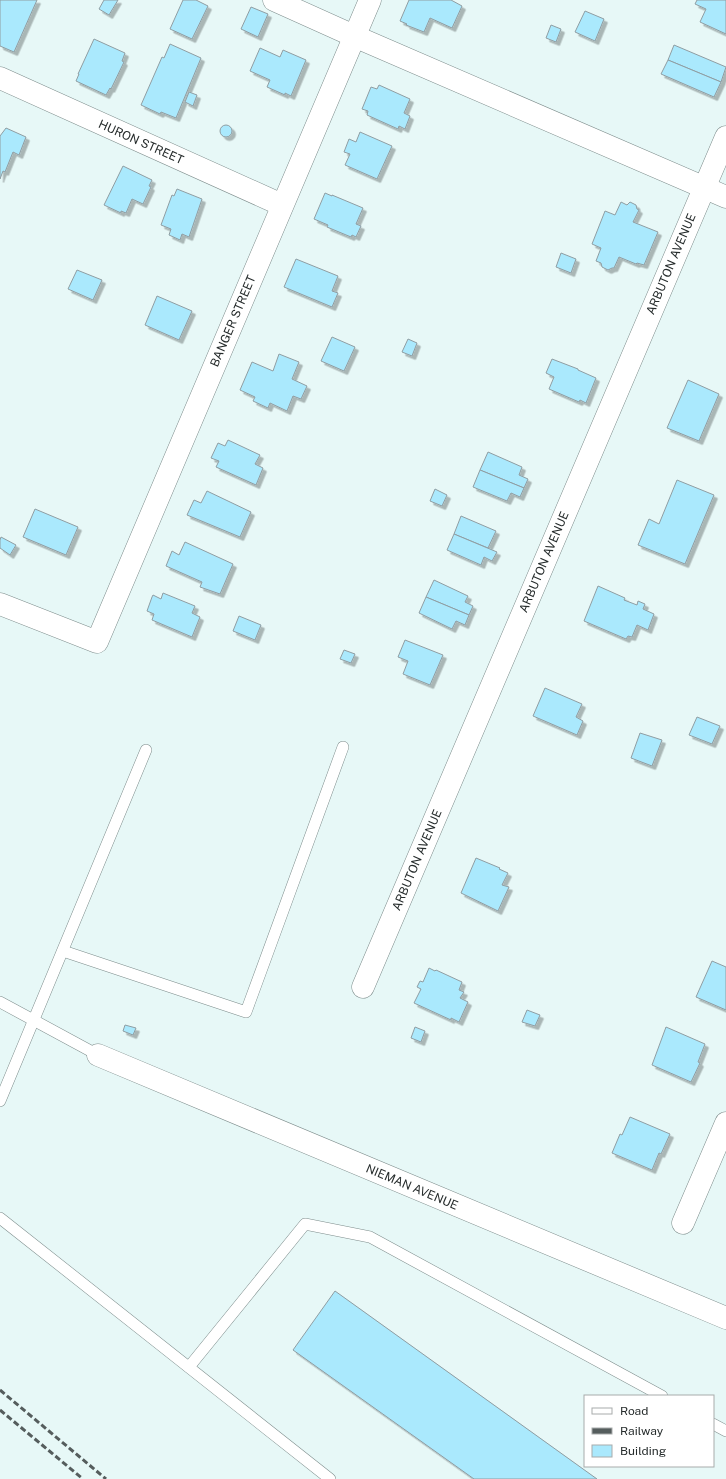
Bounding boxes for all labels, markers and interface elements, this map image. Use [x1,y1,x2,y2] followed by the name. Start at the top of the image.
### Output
[96,117,186,167] street label: HURON STREET
[643,211,699,317] street label: ARBUTON AVENUE
[207,273,259,369] street label: BANGER STREET
[516,509,572,615] street label: ARBUTON AVENUE
[389,807,445,913] street label: ARBUTON AVENUE
[364,1161,460,1213] street label: NIEMAN AVENUE
[584,1395,714,1467] legend
[620,1404,648,1418] text: Road
[620,1424,664,1438] text: Railway
[620,1444,666,1458] text: Building

